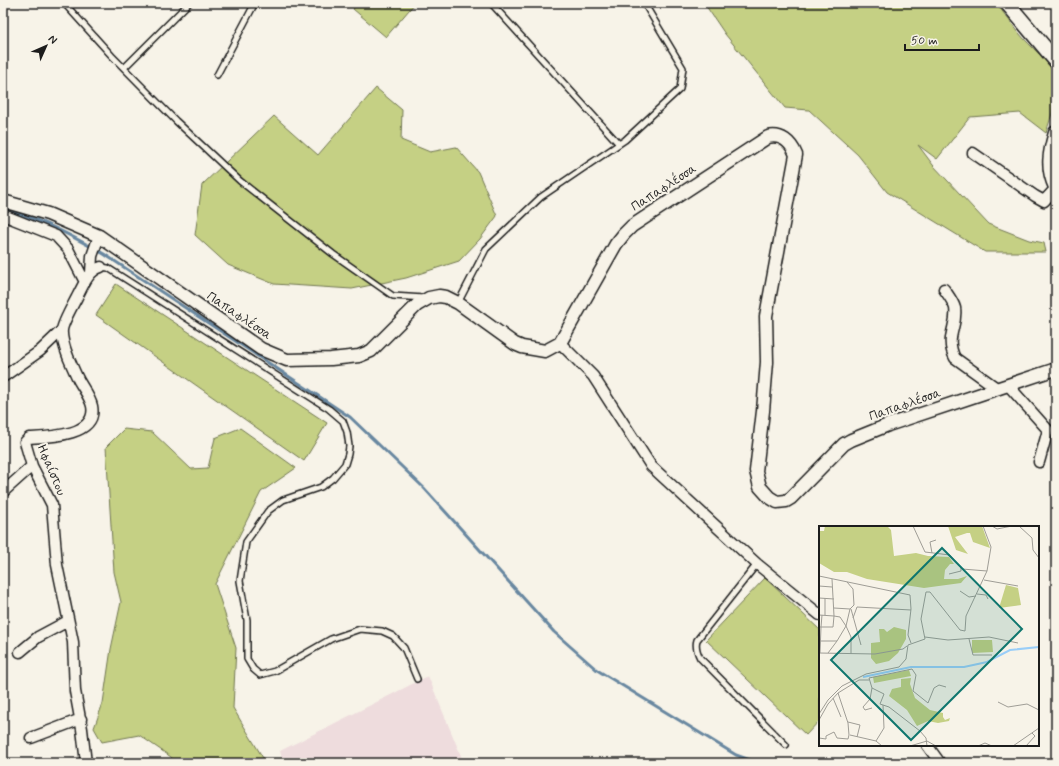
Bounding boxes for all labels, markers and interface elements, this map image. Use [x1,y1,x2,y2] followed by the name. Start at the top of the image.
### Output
[26,26,66,66] north arrow
[905,26,979,52] scale bar
[45,32,60,47] text: N
[911,33,938,49] text: 50 m
[628,160,700,216] street label: Παπαφλέσσα
[203,288,275,344] street label: Παπαφλέσσα
[867,385,943,425] street label: Παπαφλέσσα
[33,442,69,498] street label: Ηφαίστου
[819,526,1039,746] inset map

